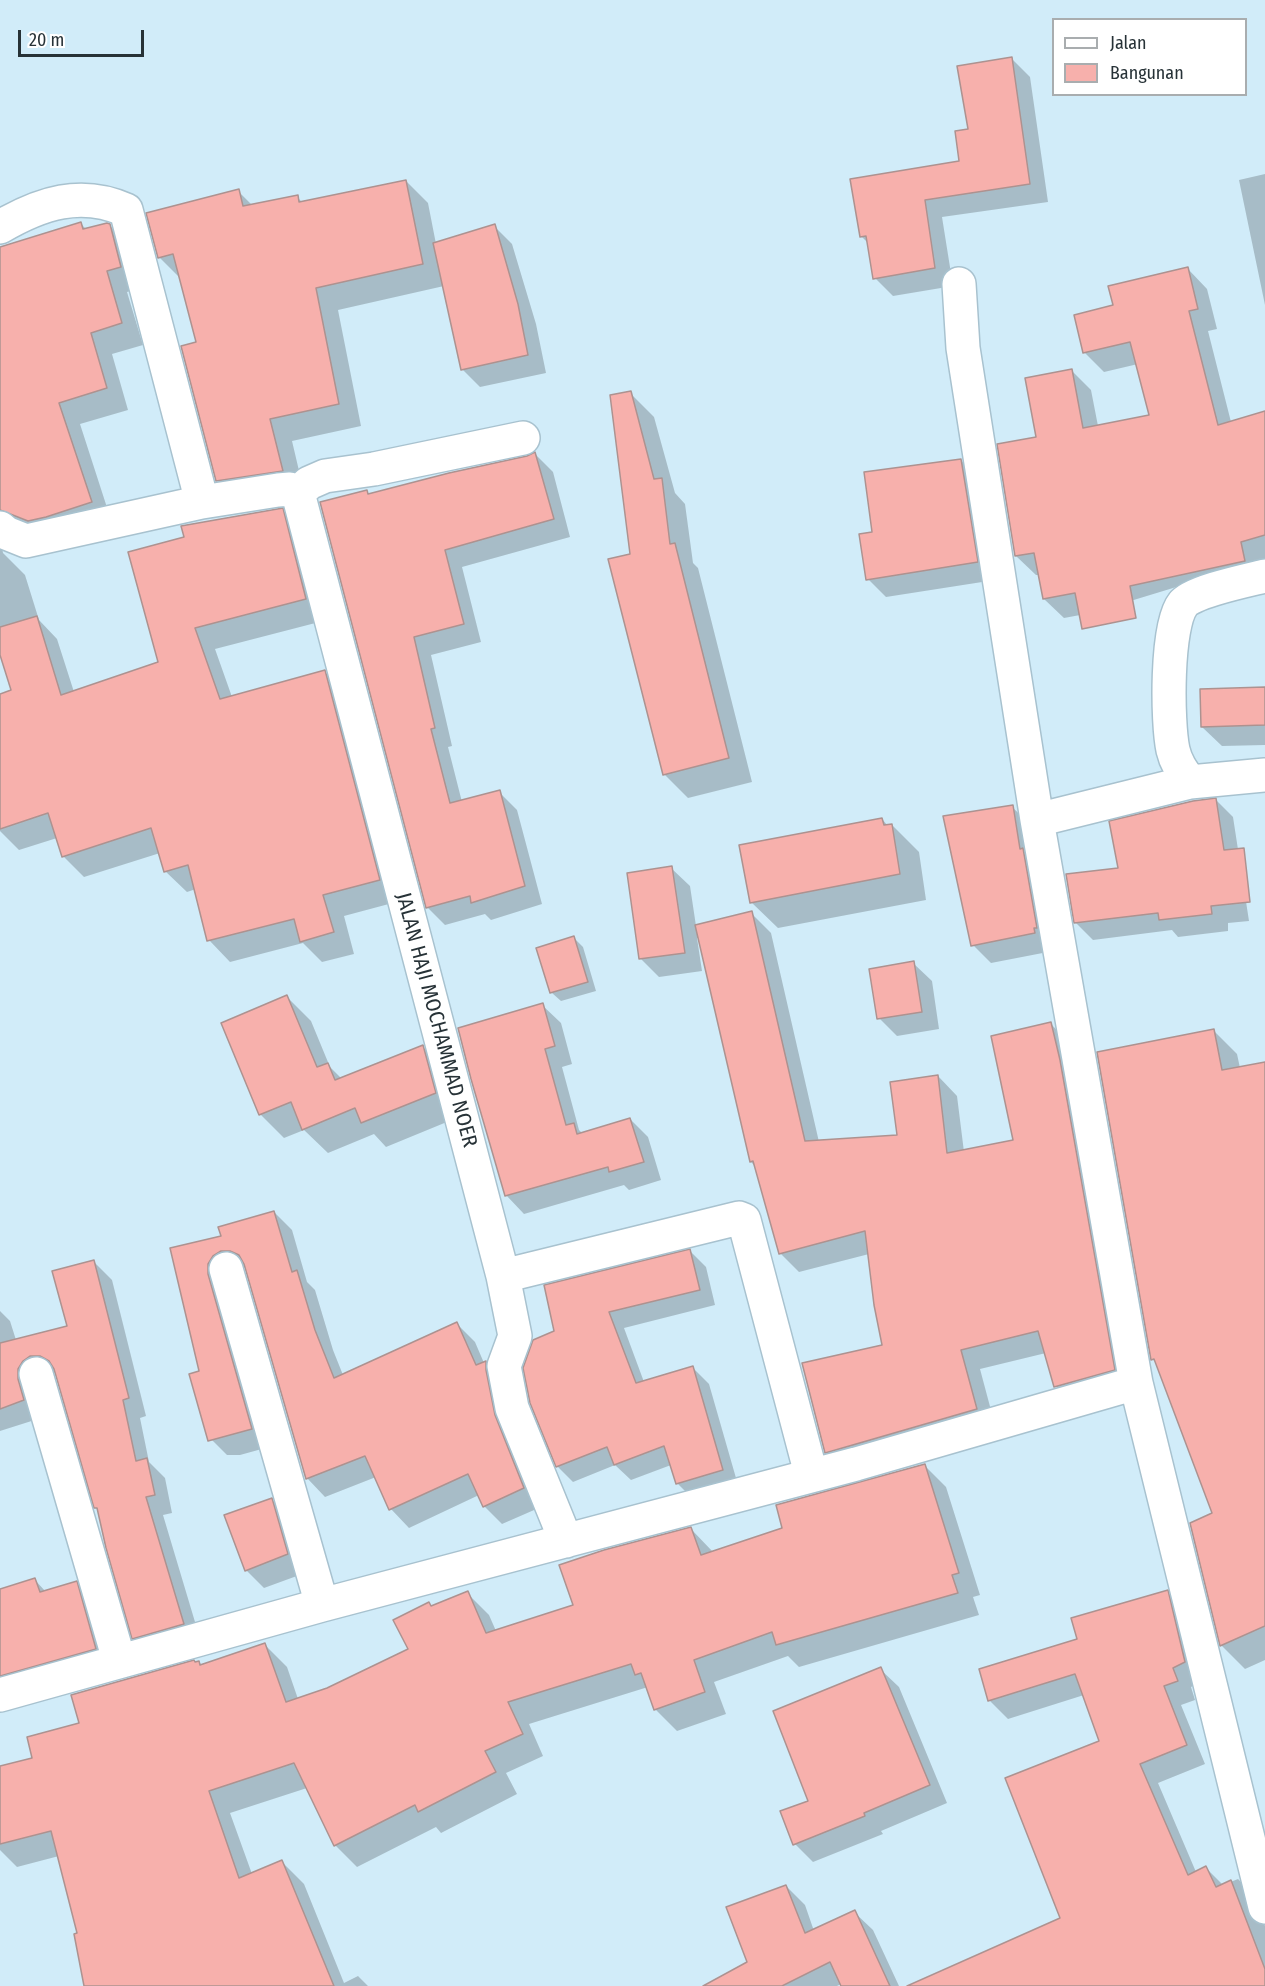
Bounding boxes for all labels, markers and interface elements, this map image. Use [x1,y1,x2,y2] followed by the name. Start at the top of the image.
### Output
[21,18,147,56] scale bar
[1052,18,1247,96] legend
[29,29,64,51] text: 20 m
[1110,32,1147,54] text: Jalan
[1110,62,1184,84] text: Bangunan
[390,890,482,1150] street label: JALAN HAJI MOCHAMMAD NOER

